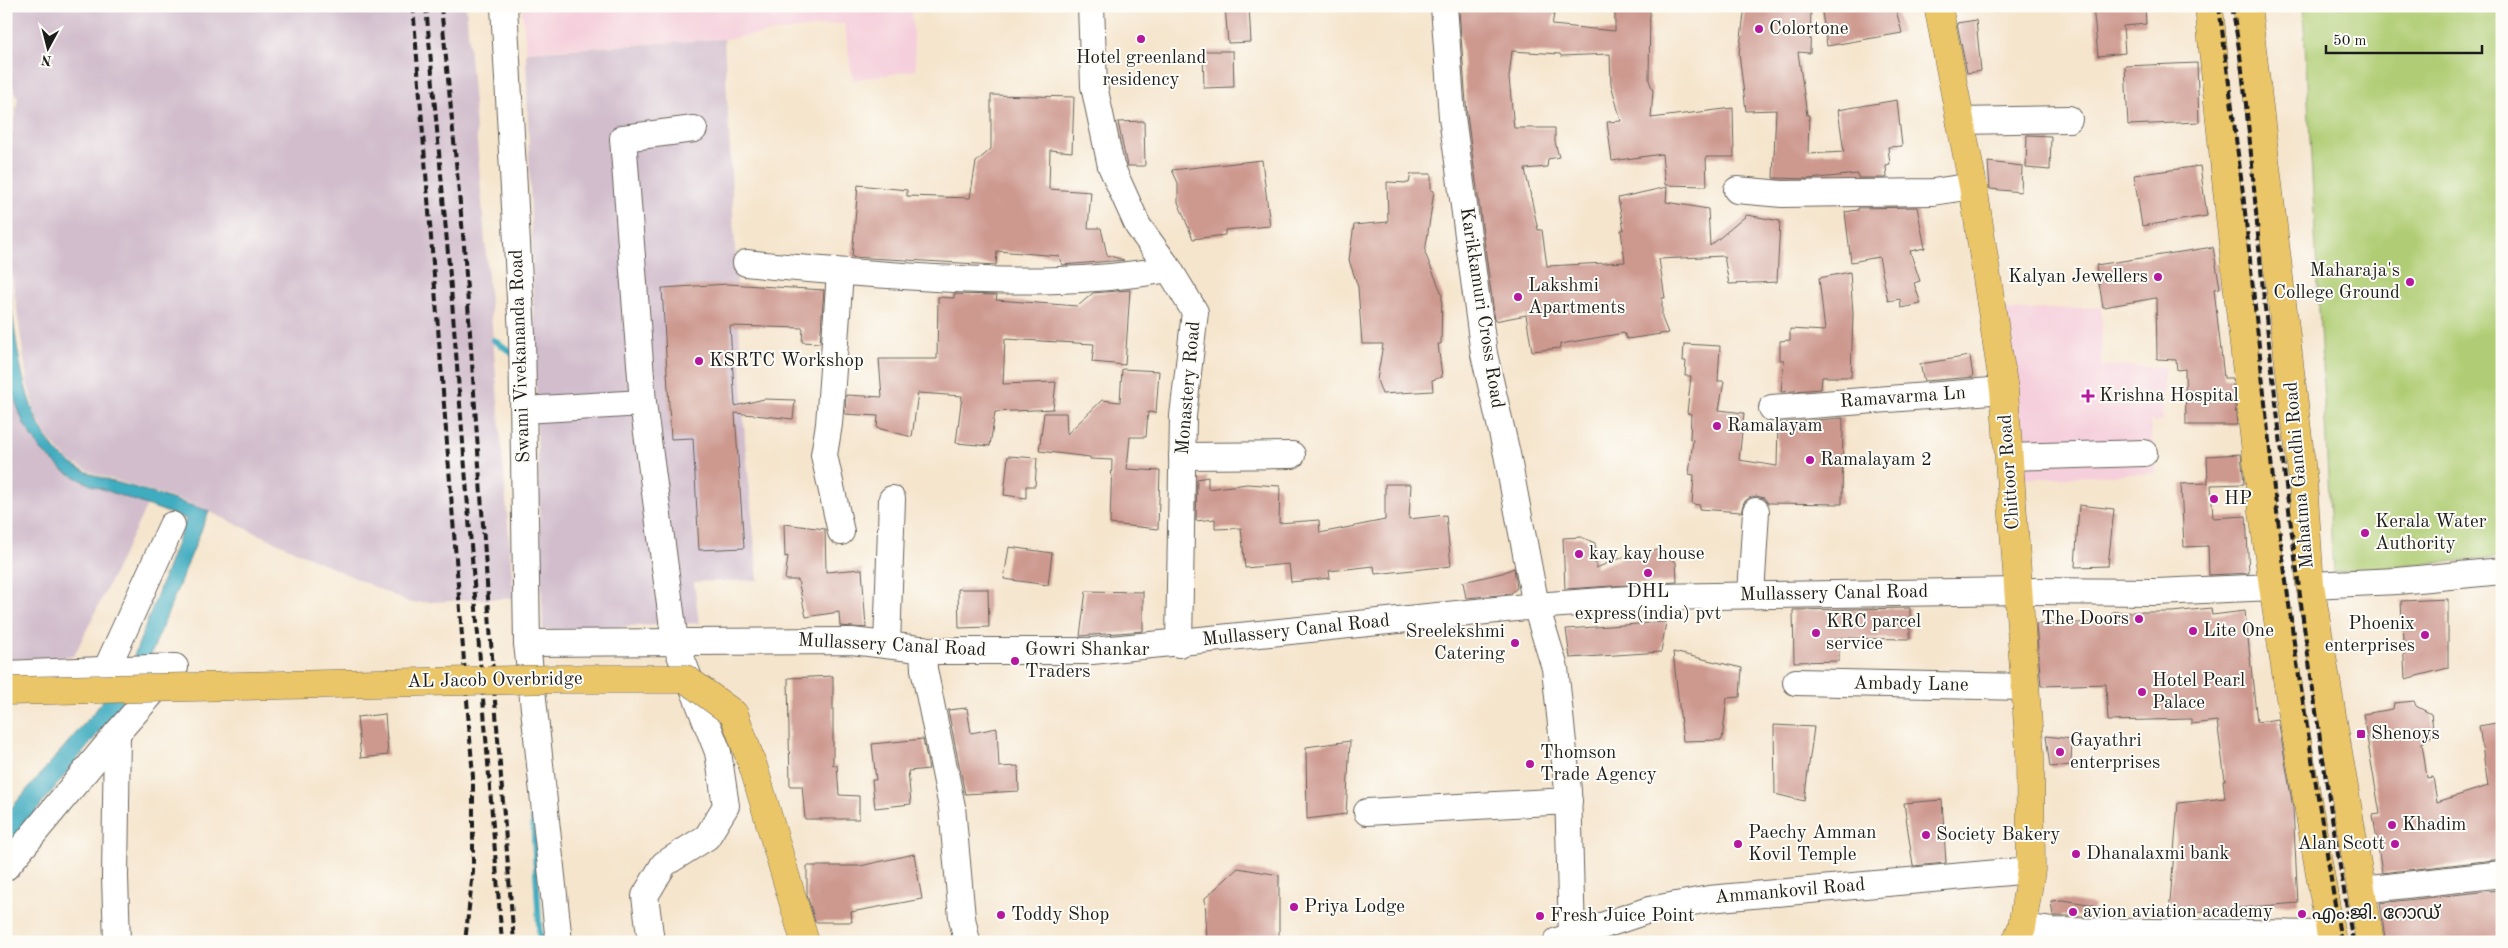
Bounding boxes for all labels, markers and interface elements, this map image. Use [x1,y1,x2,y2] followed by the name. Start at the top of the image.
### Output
[1769,20,1849,39] place label: Colortone
[22,22,72,72] north arrow
[2326,22,2482,54] scale bar
[1753,23,1765,35] marker: Colortone
[1135,33,1147,45] marker: Hotel greenland residency
[2333,34,2367,49] text: 50 m
[1076,49,1206,90] place label: Hotel greenland residency
[40,52,53,68] text: N
[1456,206,1506,410] street label: Karikkamuri Cross Road
[508,249,534,463] street label: Swami Vivekananda Road
[2273,262,2400,303] place label: Maharaja's College Ground
[2008,268,2148,287] place label: Kalyan Jewellers
[2152,271,2164,283] marker: Kalyan Jewellers
[2404,276,2416,288] marker: Maharaja's College Ground
[1528,277,1625,318] place label: Lakshmi Apartments
[1512,291,1524,303] marker: Lakshmi Apartments
[1174,320,1204,456] street label: Monastery Road
[709,352,864,371] place label: KSRTC Workshop
[693,355,705,367] marker: KSRTC Workshop
[2282,381,2318,569] street label: Mahatma Gandhi Road
[1839,384,1967,412] street label: Ramavarma Ln
[2099,387,2239,406] place label: Krishna Hospital
[2081,389,2095,403] marker: Krishna Hospital
[1996,414,2024,530] street label: Chittoor Road
[1727,417,1823,436] place label: Ramalayam
[1711,420,1723,432] marker: Ramalayam
[1820,451,1932,470] place label: Ramalayam 2
[1804,454,1816,466] marker: Ramalayam 2
[2224,490,2252,509] place label: HP
[2208,493,2220,505] marker: HP
[2375,513,2487,554] place label: Kerala Water Authority
[2359,527,2371,539] marker: Kerala Water Authority
[1589,545,1705,564] place label: kay kay house
[1573,548,1585,560] marker: kay kay house
[1642,567,1654,579] marker: DHL express(india) pvt
[1575,583,1721,624] place label: DHL express(india) pvt
[1740,583,1929,605] street label: Mullassery Canal Road
[2041,610,2129,629] place label: The Doors
[1201,612,1391,650] street label: Mullassery Canal Road
[1826,613,1921,654] place label: KRC parcel service
[2133,613,2145,625] marker: The Doors
[2325,615,2415,656] place label: Phoenix enterprises
[2203,622,2274,641] place label: Lite One
[1405,623,1506,664] place label: Sreelekshmi Catering
[2187,625,2199,637] marker: Lite One
[1810,627,1822,639] marker: KRC parcel service
[2419,629,2431,641] marker: Phoenix enterprises
[797,632,987,660] street label: Mullassery Canal Road
[1509,637,1521,649] marker: Sreelekshmi Catering
[1025,641,1150,682] place label: Gowri Shankar Traders
[1009,655,1021,667] marker: Gowri Shankar Traders
[407,670,583,692] street label: AL Jacob Overbridge
[2152,672,2245,713] place label: Hotel Pearl Palace
[1853,674,1969,696] street label: Ambady Lane
[2136,686,2148,698] marker: Hotel Pearl Palace
[2371,725,2440,744] place label: Shenoys
[2355,728,2367,740] marker: Shenoys
[2070,732,2160,773] place label: Gayathri enterprises
[1540,744,1657,785] place label: Thomson Trade Agency
[2054,746,2066,758] marker: Gayathri enterprises
[1524,758,1536,770] marker: Thomson Trade Agency
[2402,816,2466,835] place label: Khadim
[2386,819,2398,831] marker: Khadim
[1748,824,1877,865] place label: Paechy Amman Kovil Temple
[1936,826,2060,845] place label: Society Bakery
[1920,829,1932,841] marker: Society Bakery
[2298,835,2385,854] place label: Alan Scott
[1732,838,1744,850] marker: Paechy Amman Kovil Temple
[2389,838,2401,850] marker: Alan Scott
[2086,845,2229,864] place label: Dhanalaxmi bank
[2070,848,2082,860] marker: Dhanalaxmi bank
[1714,876,1866,908] street label: Ammankovil Road
[1304,898,1405,917] place label: Priya Lodge
[1288,901,1300,913] marker: Priya Lodge
[2312,902,2442,924] place label: എം.ജി. റോഡ്
[2083,903,2273,922] place label: avion aviation academy
[1011,906,1109,925] place label: Toddy Shop
[2067,906,2079,918] marker: avion aviation academy
[1550,907,1695,926] place label: Fresh Juice Point
[2296,908,2308,920] marker: എം.ജി. റോഡ്
[995,909,1007,921] marker: Toddy Shop
[1534,910,1546,922] marker: Fresh Juice Point

